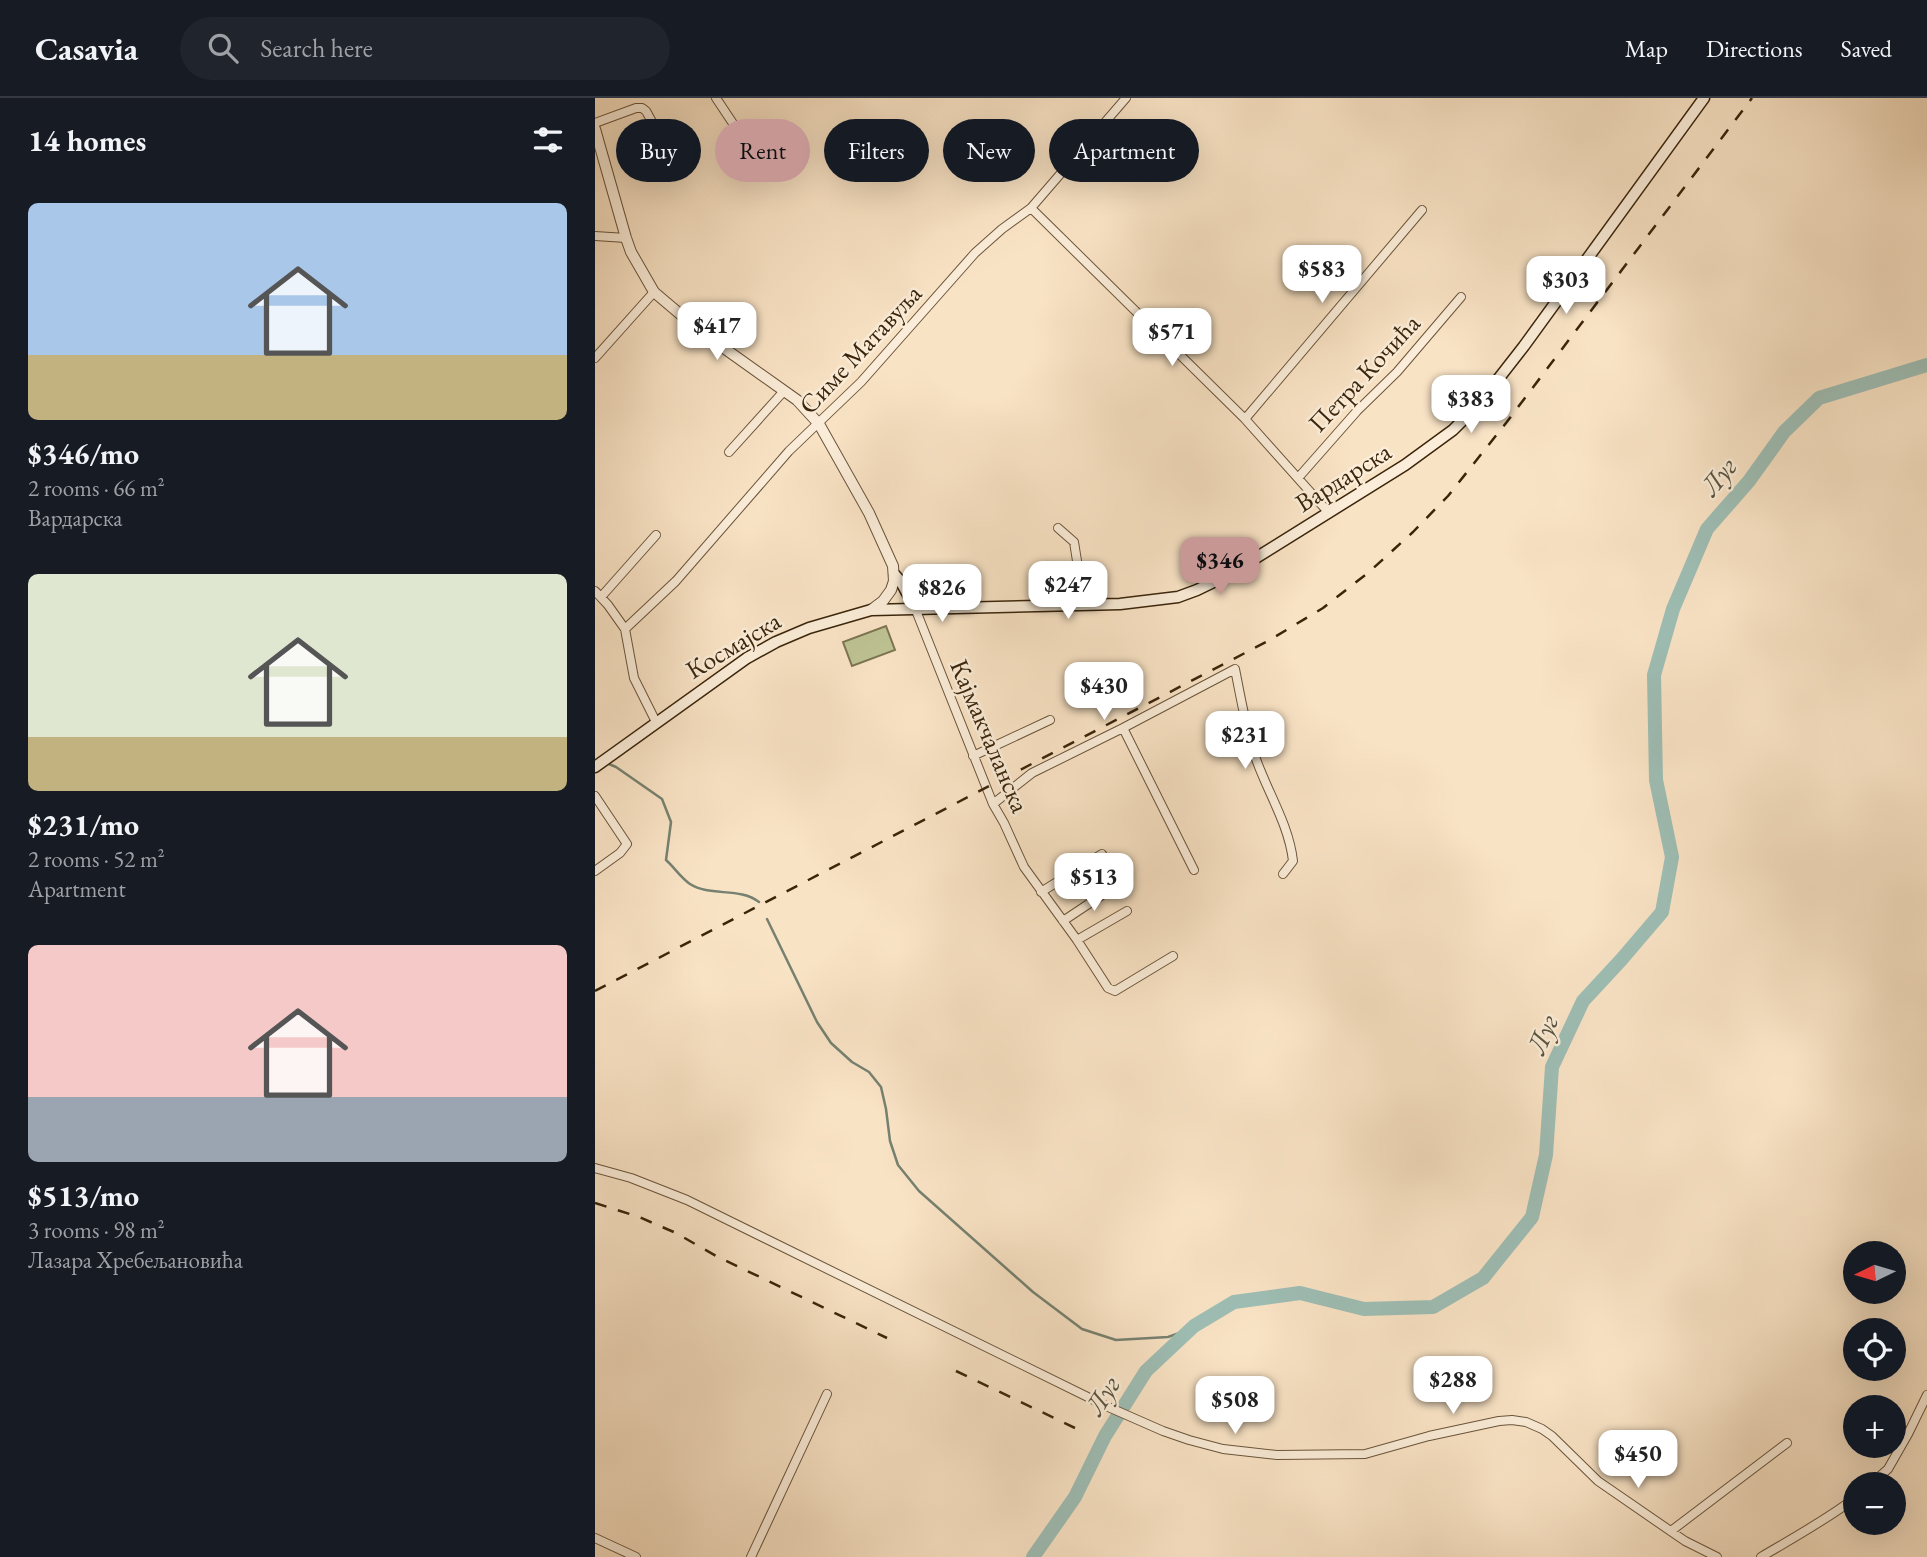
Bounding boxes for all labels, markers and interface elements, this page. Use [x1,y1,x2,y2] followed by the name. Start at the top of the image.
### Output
[180,17,670,80] search box
[35,27,138,70] text: Casavia
[204,29,242,67] icon: search
[260,31,373,65] text: Search here
[1625,33,1668,64] text: Map
[1706,33,1803,64] text: Directions
[1841,33,1892,64] text: Saved
[616,119,701,182] chip: Buy
[715,119,810,182] chip: Rent
[824,119,929,182] chip: Filters
[943,119,1035,182] chip: New
[1049,119,1199,182] chip: Apartment
[28,121,146,160] text: 14 homes
[529,121,567,159] icon: filters
[1281,246,1363,305] pin: $583
[235,248,361,374] icon: home
[1298,253,1346,283] text: $583
[1525,256,1607,316] pin: $303
[1542,264,1590,294] text: $303
[791,276,929,421] street label: Симе Матавуља
[676,302,758,362] pin: $417
[1301,306,1428,439] street label: Петра Кочића
[1131,308,1213,368] pin: $571
[693,310,741,340] text: $417
[1148,316,1196,346] text: $571
[1430,376,1512,435] pin: $383
[1447,383,1495,413] text: $383
[28,434,139,473] text: $346/mo
[1289,434,1398,520] street label: Вардарска
[1690,449,1744,504] water label: Луг
[28,473,165,503] text: 2 rooms · 66 m²
[28,503,122,533] text: Вардарска
[1179,538,1261,597] pin: $346
[1196,545,1244,575] text: $346
[1027,561,1109,621] pin: $247
[901,564,983,624] pin: $826
[1044,569,1092,599] text: $247
[918,572,966,602] text: $826
[679,603,787,687] street label: Космајска
[235,619,361,745] icon: home
[942,654,1038,818] street label: Кајмакчаланска
[1063,662,1145,722] pin: $430
[1080,670,1128,700] text: $430
[1204,712,1286,771] pin: $231
[1221,719,1269,749] text: $231
[28,805,139,844] text: $231/mo
[28,844,165,874] text: 2 rooms · 52 m²
[1053,854,1135,913] pin: $513
[1070,861,1118,891] text: $513
[28,874,126,904] text: Apartment
[235,990,361,1116] icon: home
[1517,1009,1566,1061] water label: Луг
[28,1176,139,1215] text: $513/mo
[28,1215,165,1245] text: 3 rooms · 98 m²
[1843,1241,1906,1304] north arrow
[1843,1241,1906,1535] map controls
[28,1245,243,1275] text: Лазара Хребељановића
[1843,1318,1906,1381] button: locate
[1412,1356,1494,1416] pin: $288
[1429,1364,1477,1394] text: $288
[1075,1369,1128,1423] water label: Луг
[1194,1376,1276,1436] pin: $508
[1211,1384,1259,1414] text: $508
[1843,1395,1906,1458] button: +
[1597,1430,1679,1490] pin: $450
[1614,1438,1662,1468] text: $450
[1843,1472,1906,1535] button: −

